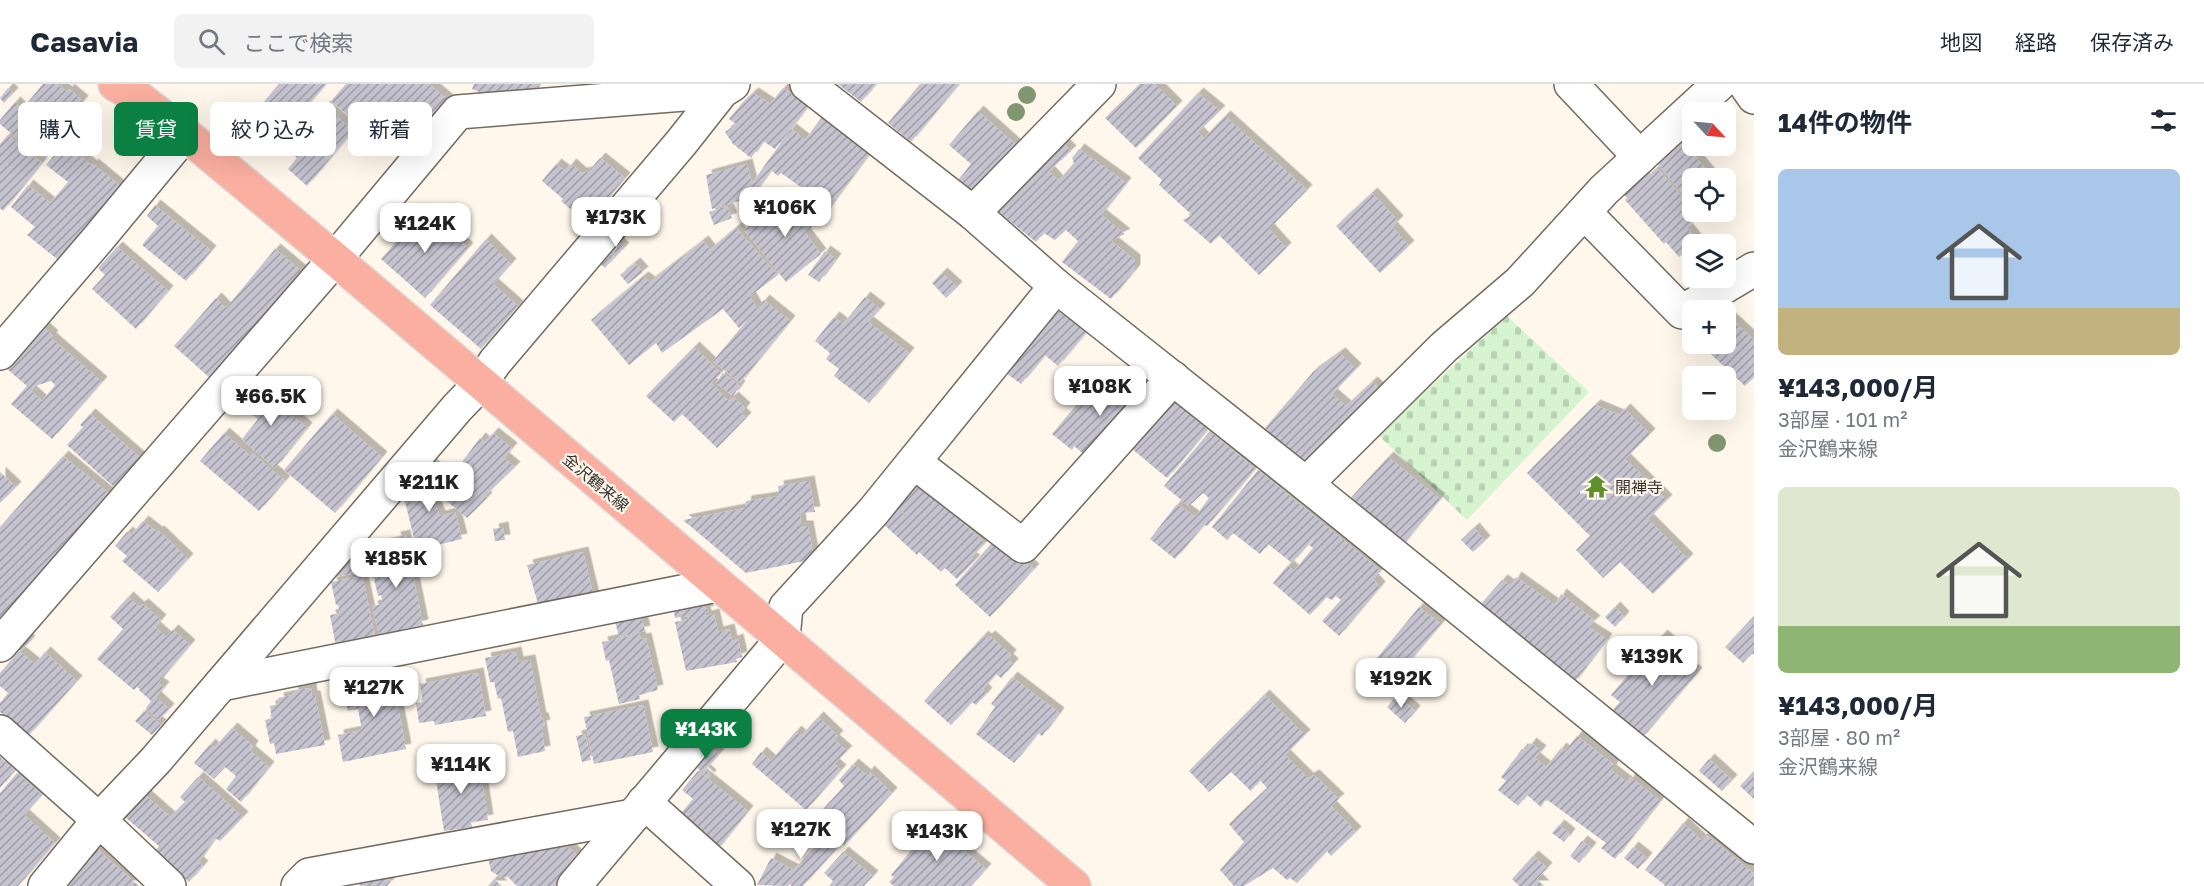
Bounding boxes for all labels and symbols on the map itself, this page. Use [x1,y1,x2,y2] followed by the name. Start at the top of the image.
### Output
[1682,102,1736,156] north arrow
[743,187,827,238] pin: ¥106K
[574,197,658,248] pin: ¥173K
[383,203,467,254] pin: ¥124K
[1058,366,1142,417] pin: ¥108K
[222,376,320,427] pin: ¥66.5K
[559,449,633,515] street label: 金沢鶴来線
[387,462,471,513] pin: ¥211K
[1584,474,1610,500] temple icon: 開禅寺
[1615,477,1663,497] place label: 開禅寺
[354,538,438,589] pin: ¥185K
[1610,636,1694,687] pin: ¥139K
[1359,658,1443,709] pin: ¥192K
[332,667,416,718] pin: ¥127K
[664,709,748,760] pin: ¥143K
[419,744,503,795] pin: ¥114K
[759,809,843,860] pin: ¥127K
[895,811,979,862] pin: ¥143K

